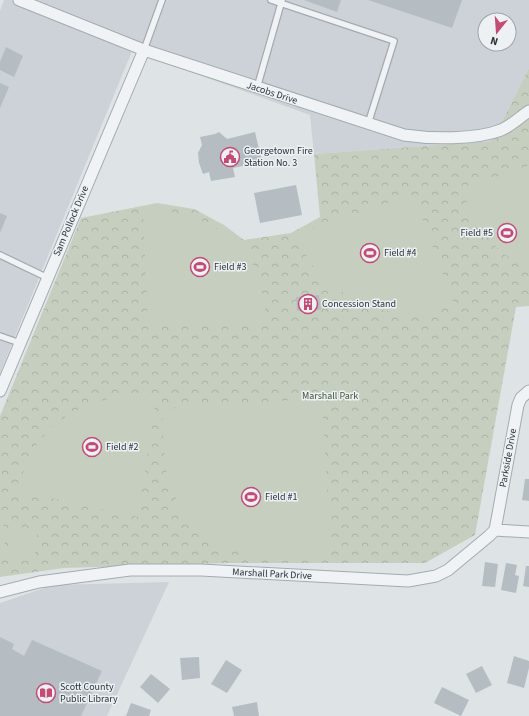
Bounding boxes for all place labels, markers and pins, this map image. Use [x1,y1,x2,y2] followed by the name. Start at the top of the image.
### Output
[244,144,313,170] place label: Georgetown Fire Station No. 3
[219,146,241,168] public building icon: Georgetown Fire Station No. 3
[496,222,518,244] sports icon: Field #5
[461,226,493,240] place label: Field #5
[359,242,381,264] sports icon: Field #4
[384,246,416,260] place label: Field #4
[189,256,211,278] sports icon: Field #3
[214,260,246,274] place label: Field #3
[297,293,319,315] building icon: Concession Stand
[322,297,396,311] place label: Concession Stand
[81,436,103,458] sports icon: Field #2
[106,440,138,454] place label: Field #2
[240,486,262,508] sports icon: Field #1
[265,490,297,504] place label: Field #1
[60,680,118,706] place label: Scott County Public Library
[35,682,57,704] library icon: Scott County Public Library

